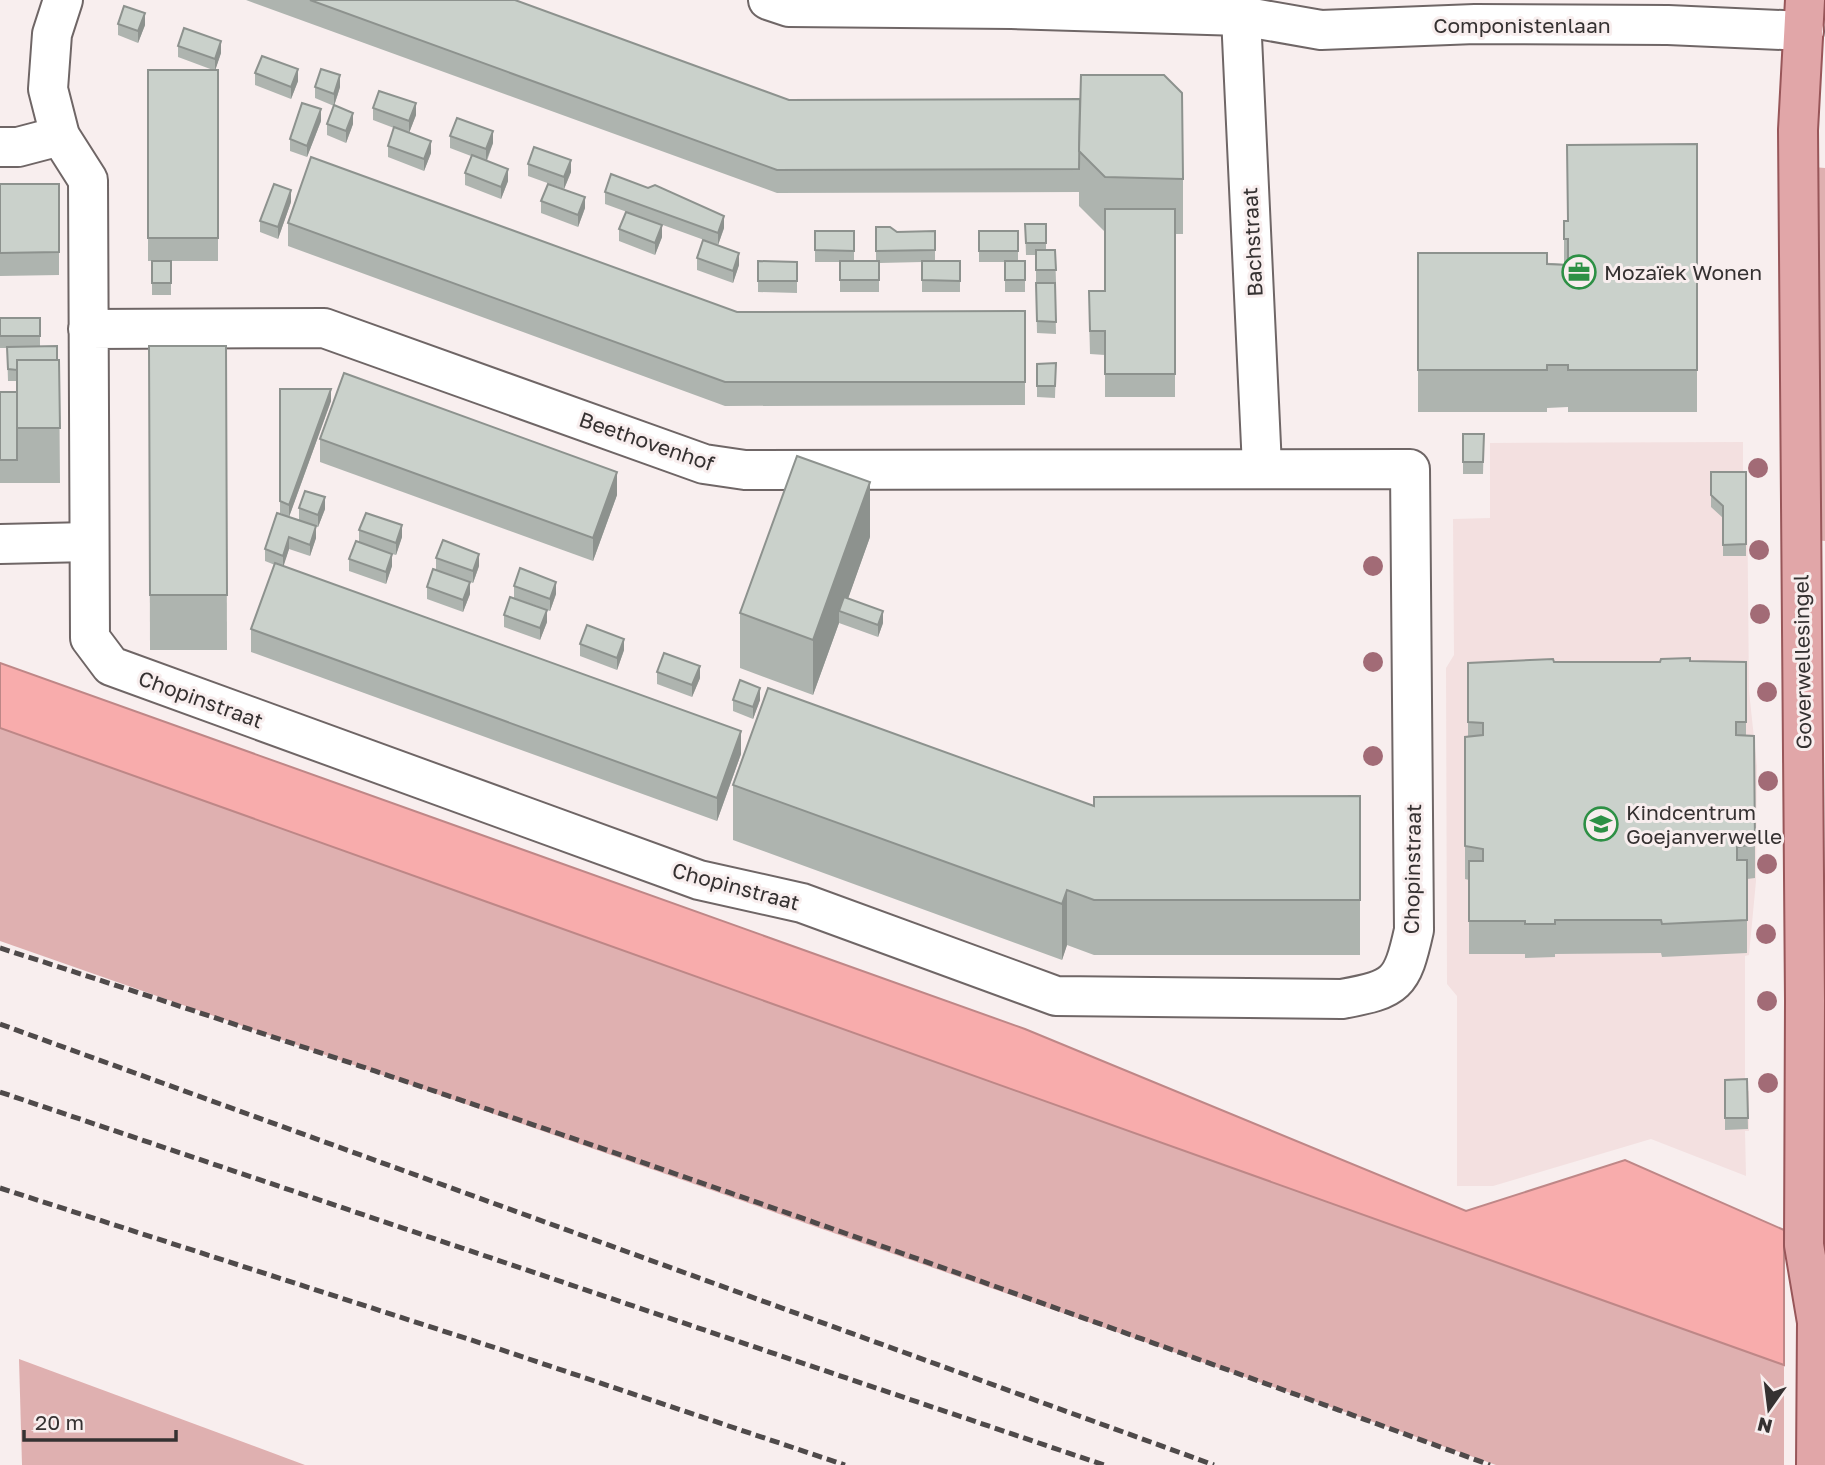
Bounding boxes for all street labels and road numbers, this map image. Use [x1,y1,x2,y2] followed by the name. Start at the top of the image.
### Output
[1433,12,1611,38] street label: Componistenlaan
[1236,187,1268,297] street label: Bachstraat
[576,406,718,476] street label: Beethovenhof
[1787,574,1817,750] street label: Goverwellesingel
[135,664,267,734] street label: Chopinstraat
[1398,803,1426,935] street label: Chopinstraat
[670,857,802,915] street label: Chopinstraat

